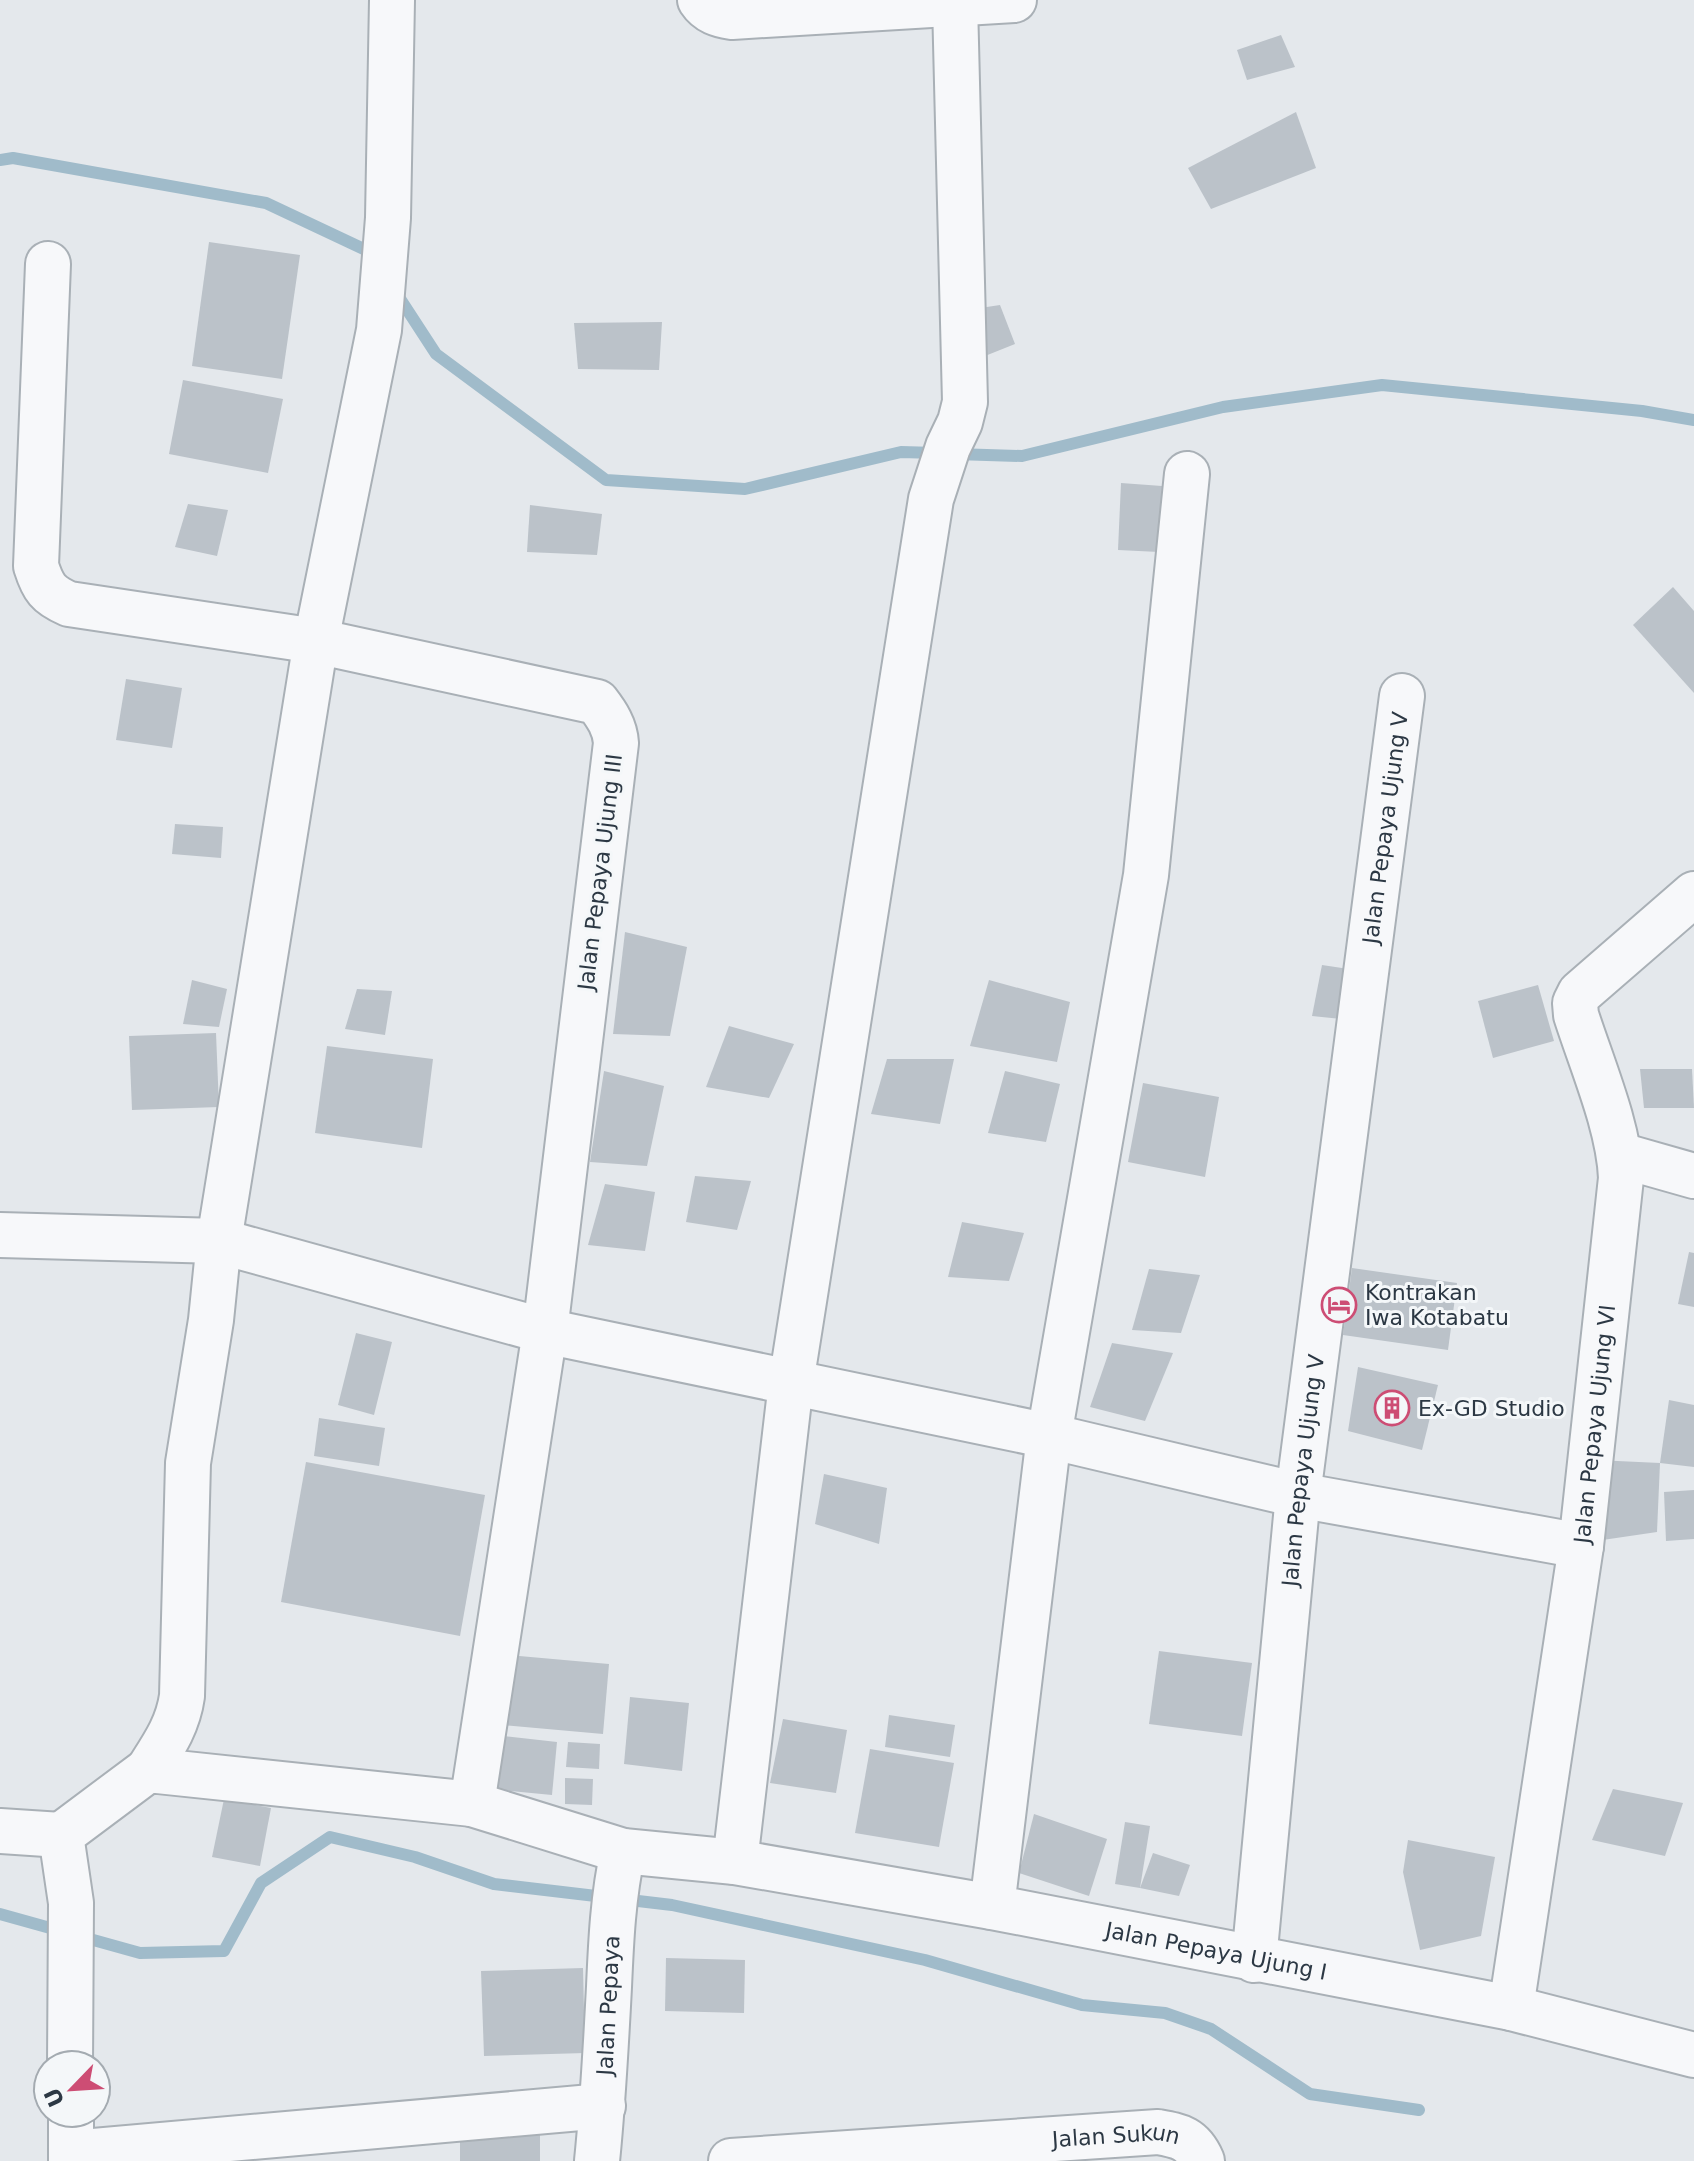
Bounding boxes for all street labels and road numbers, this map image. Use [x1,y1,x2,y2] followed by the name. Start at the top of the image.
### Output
[1357,710,1412,947] street label: Jalan Pepaya Ujung V
[573,752,627,994] street label: Jalan Pepaya Ujung III
[1569,1303,1620,1547] street label: Jalan Pepaya Ujung VI
[1277,1353,1329,1590] street label: Jalan Pepaya Ujung V
[1101,1916,1329,1984] street label: Jalan Pepaya Ujung I
[591,1934,624,2078] street label: Jalan Pepaya
[1049,2119,1183,2152] street label: Jalan Sukun

